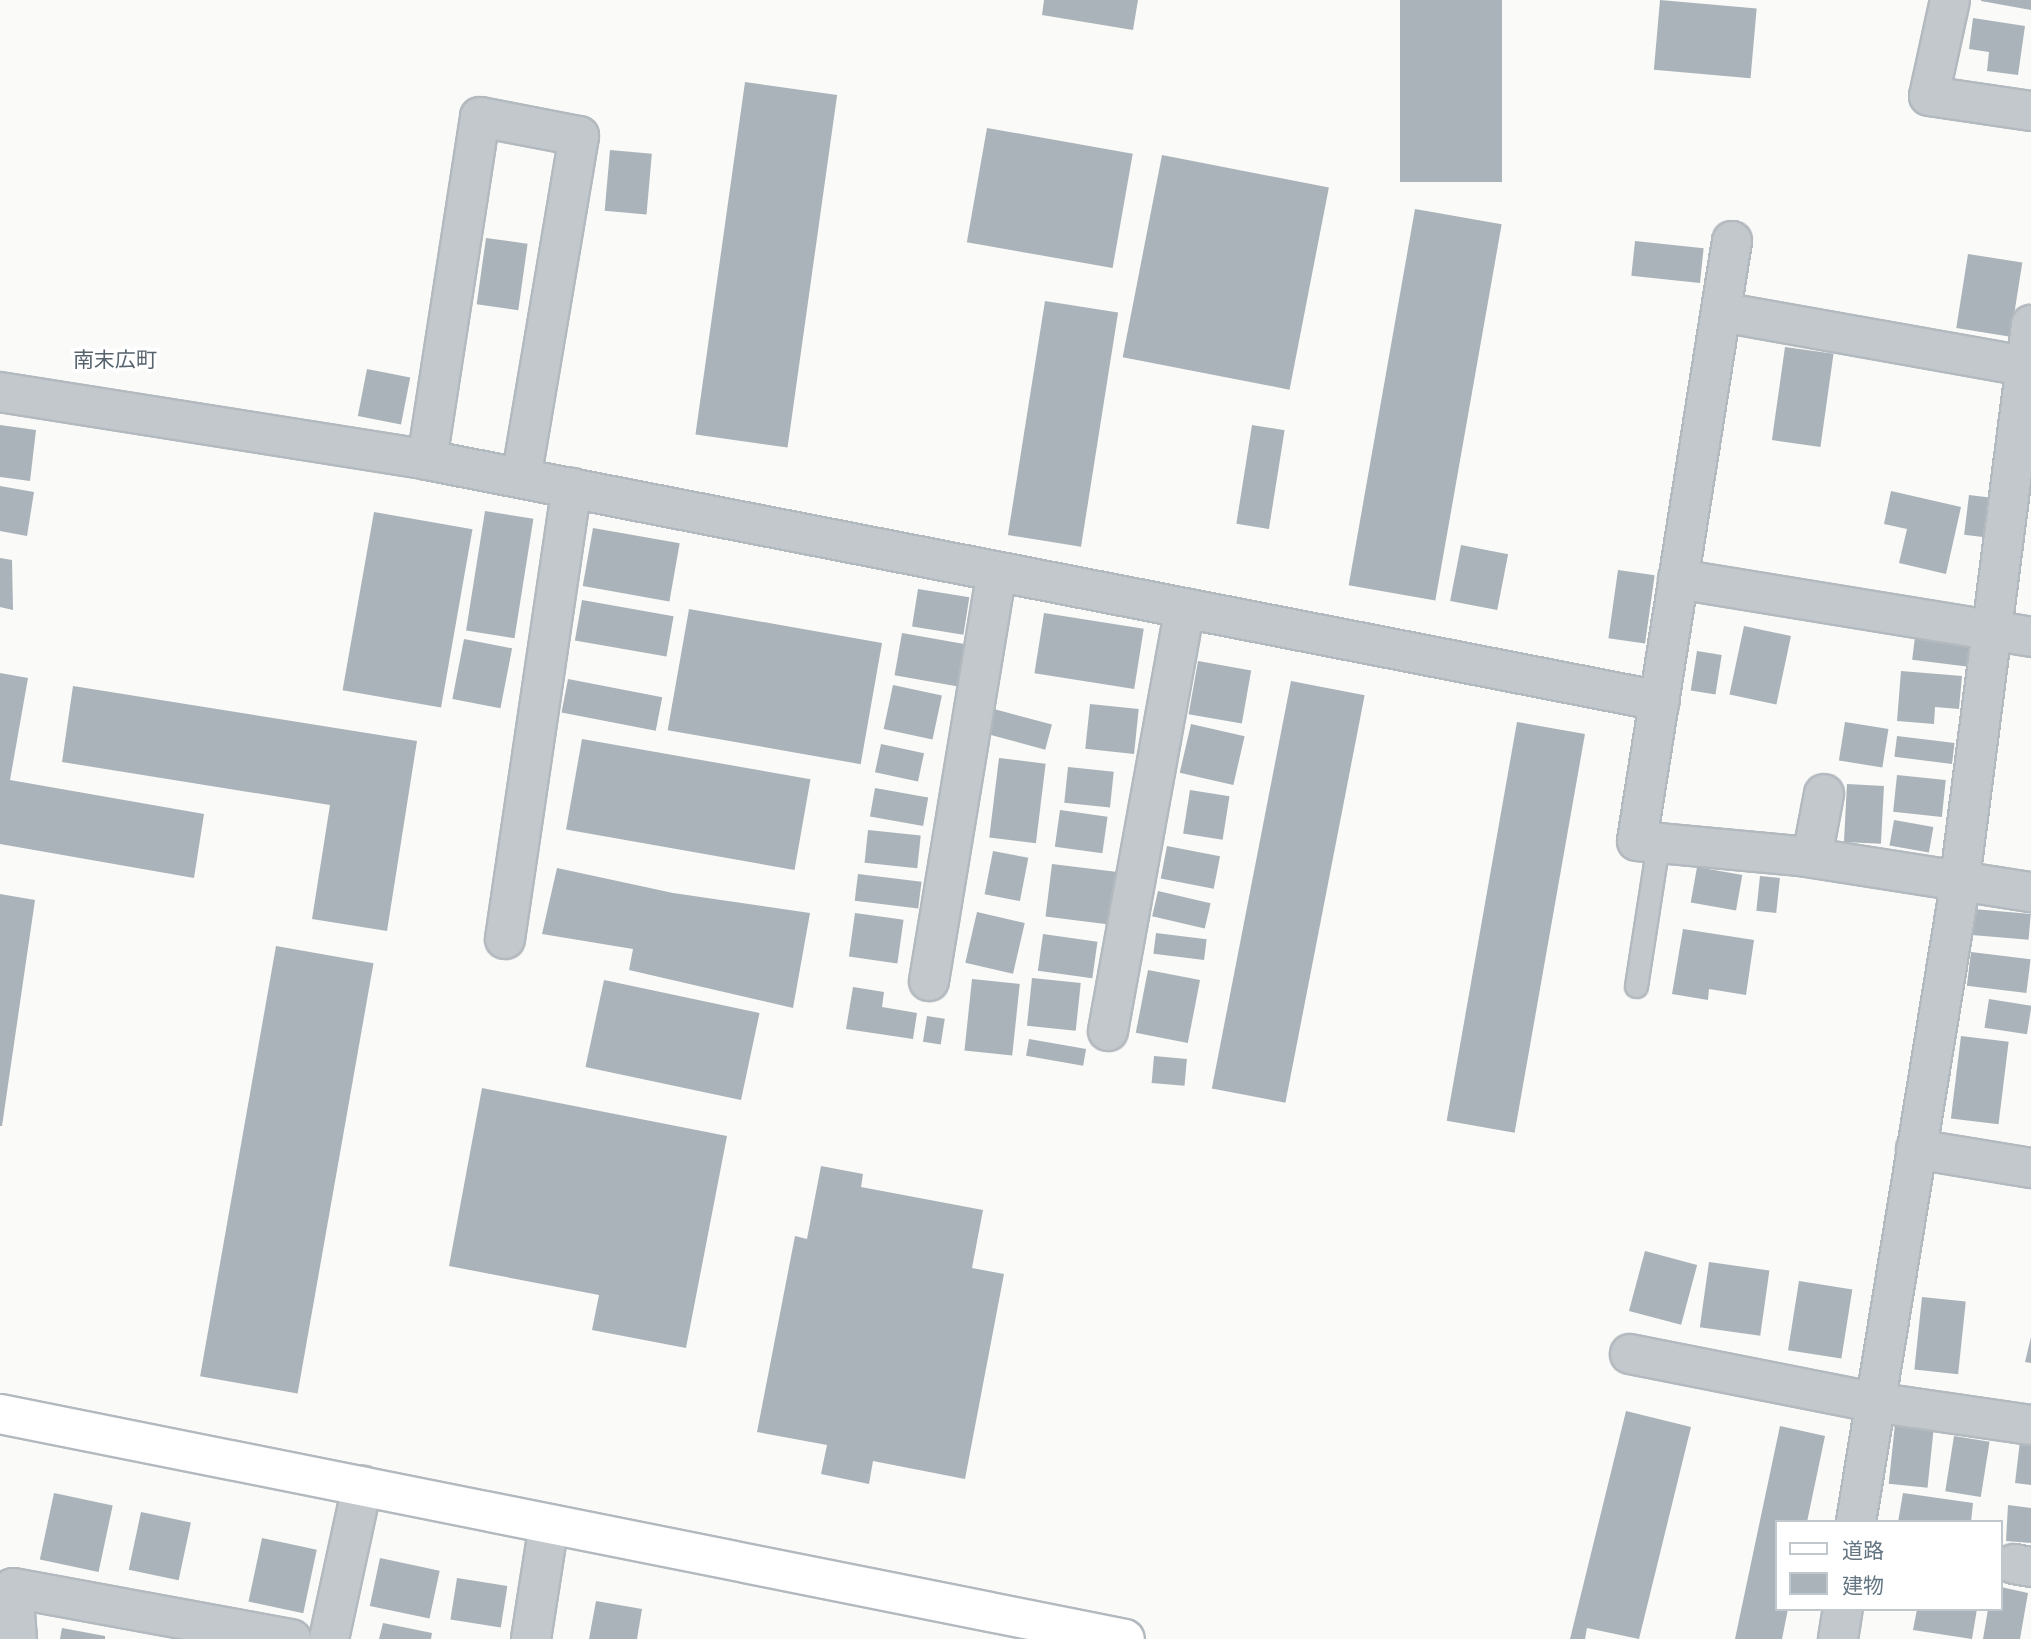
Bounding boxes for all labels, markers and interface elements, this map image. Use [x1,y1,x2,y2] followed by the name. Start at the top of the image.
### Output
[73,346,157,372] district label: 南末広町
[1776,1520,2003,1611] legend
[1842,1538,1884,1562] text: 道路
[1842,1573,1884,1597] text: 建物

